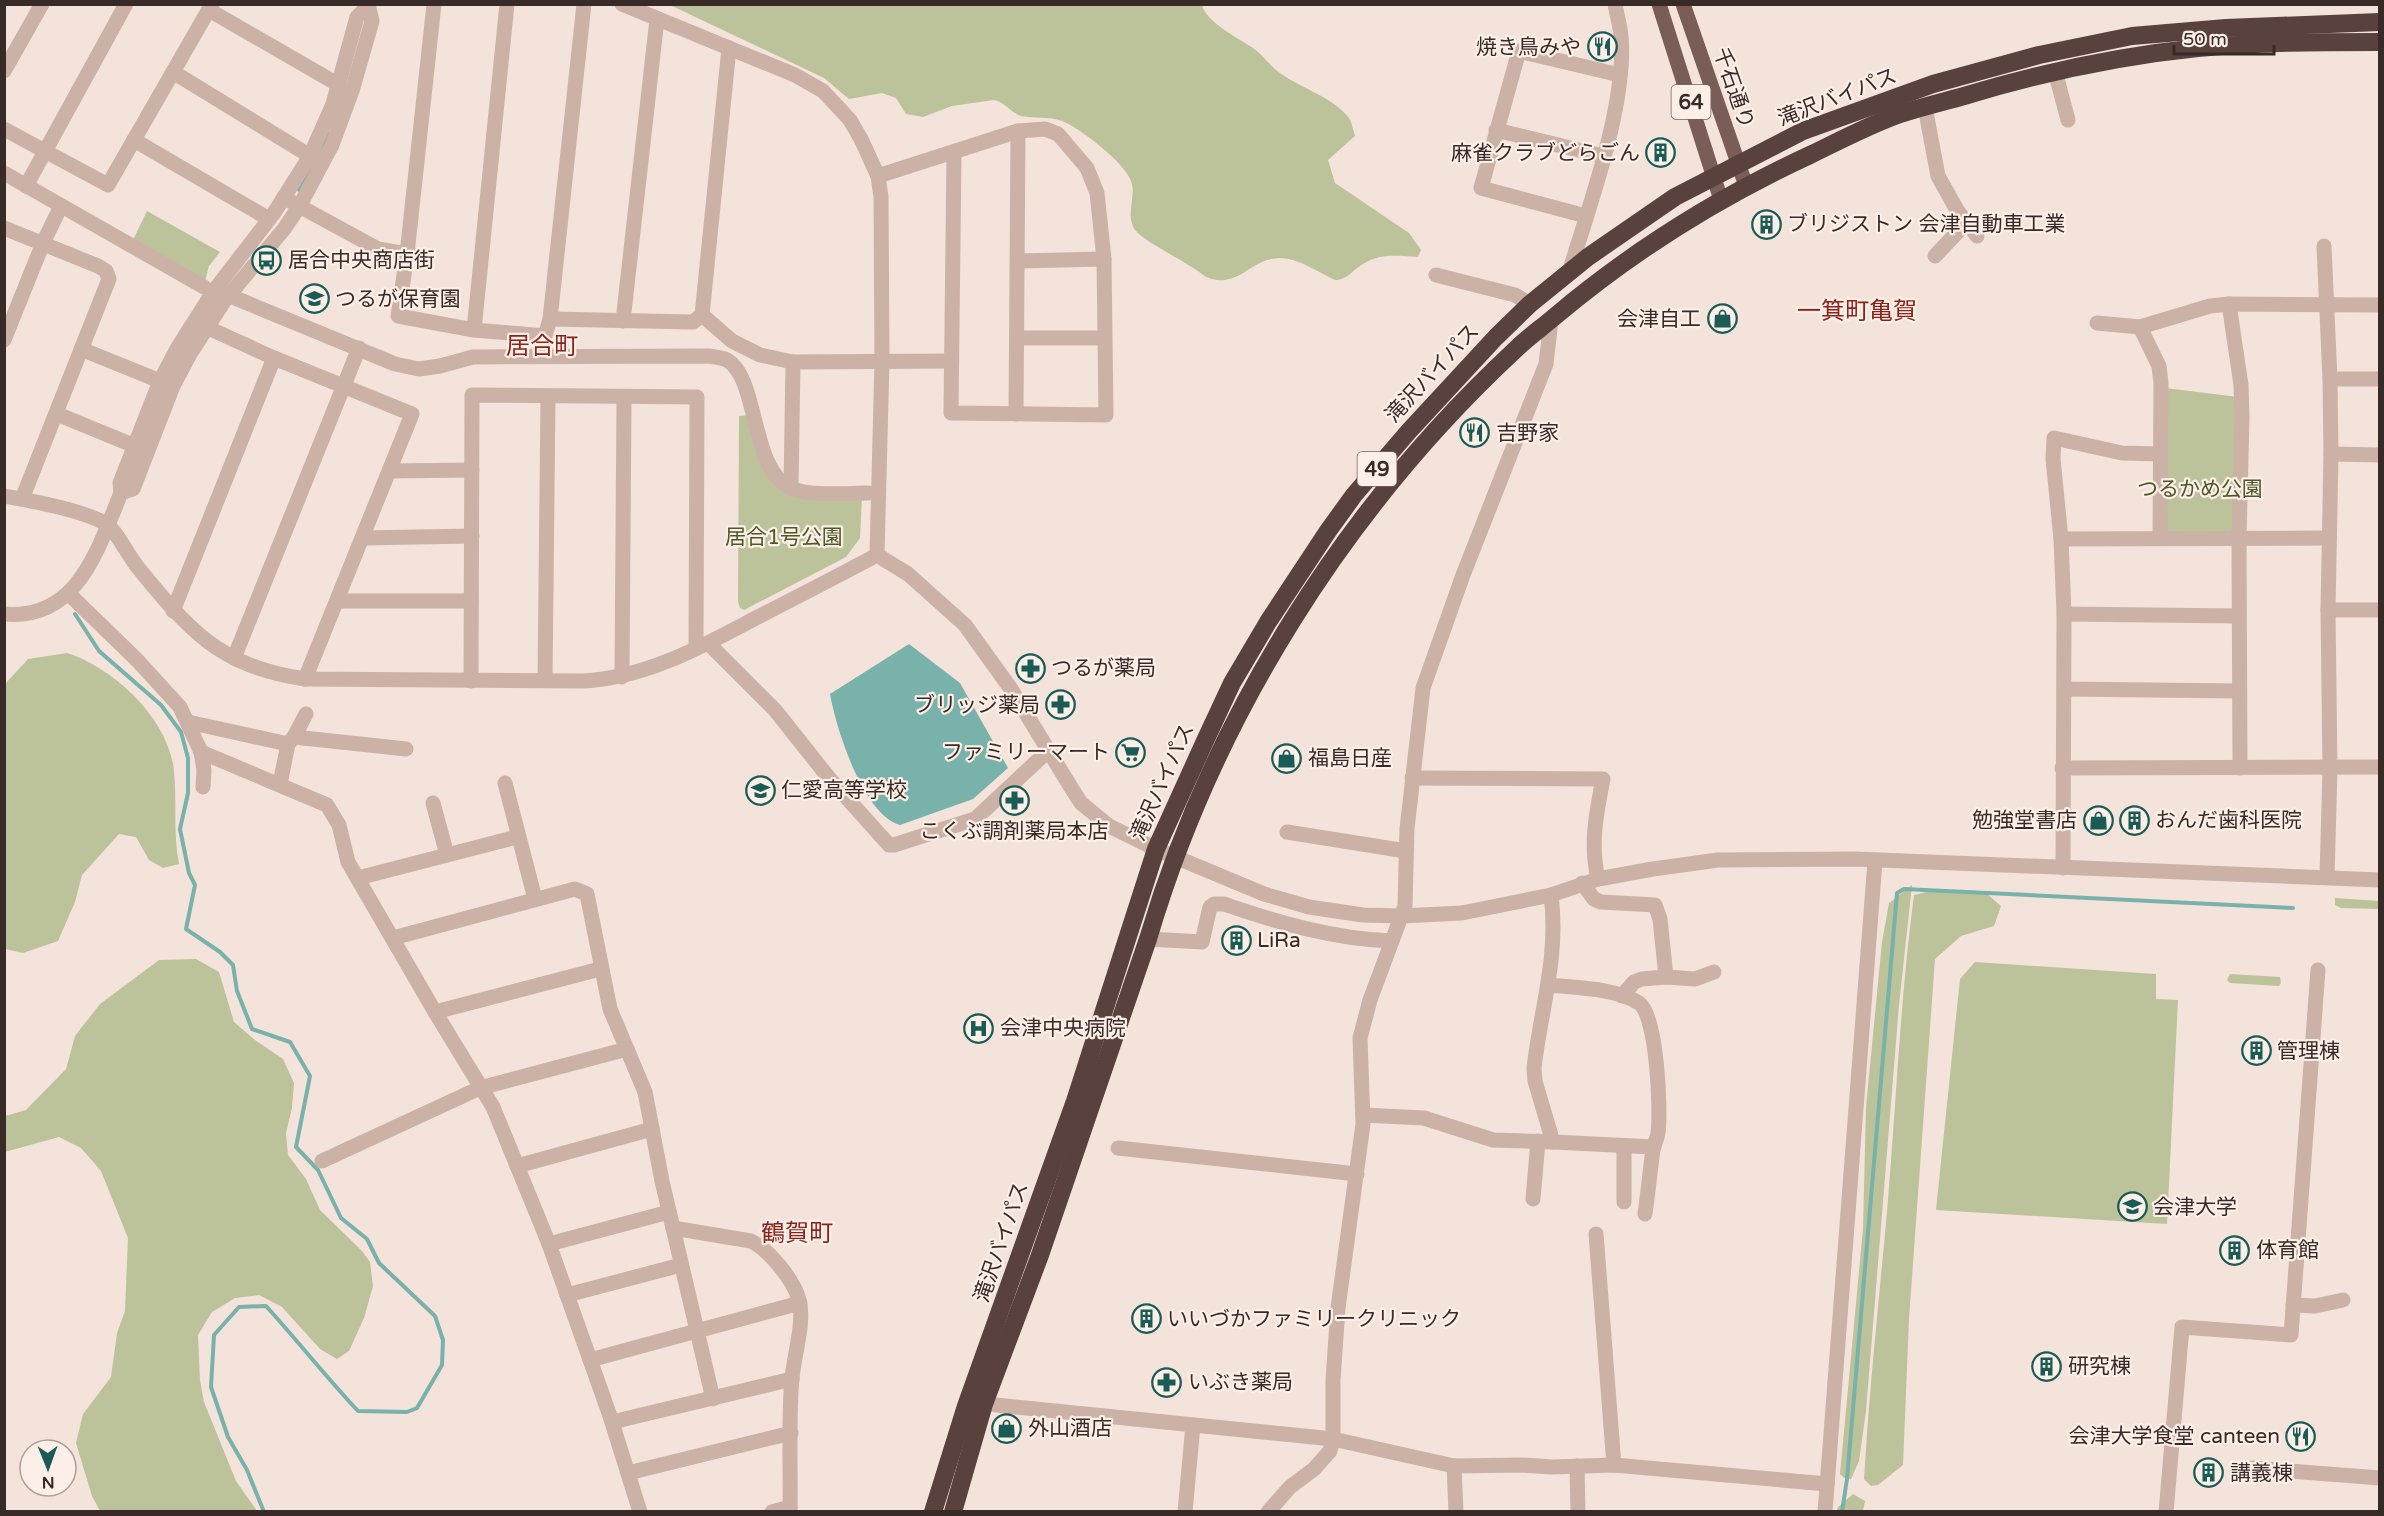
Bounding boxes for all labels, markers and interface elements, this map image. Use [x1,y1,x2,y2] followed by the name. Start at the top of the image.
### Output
[2174,18,2274,56] scale bar
[2183,28,2227,50] text: 50 m
[1586,31,1618,63] restaurant icon: 焼き鳥みや
[1476,35,1581,60] place label: 焼き鳥みや
[1708,44,1759,132] street label: 千石通り
[1774,63,1900,132] street label: 滝沢バイパス
[1672,85,1710,119] road number: 64
[1645,137,1677,169] building icon: 麻雀クラブどらごん
[1451,141,1640,166] place label: 麻雀クラブどらごん
[1750,208,1782,240] building icon: ブリジストン 会津自動車工業
[1787,212,2065,237] place label: ブリジストン 会津自動車工業
[251,244,283,276] bus stop icon: 居合中央商店街
[288,248,435,273] place label: 居合中央商店街
[298,283,330,315] school or university icon: つるが保育園
[335,287,461,312] place label: つるが保育園
[1797,297,1917,326] district label: 一箕町亀賀
[1706,303,1738,335] shop icon: 会津自工
[1617,307,1701,332] place label: 会津自工
[1380,319,1484,428] street label: 滝沢バイパス
[506,332,578,361] district label: 居合町
[1459,417,1491,449] restaurant icon: 吉野家
[1496,421,1559,446] place label: 吉野家
[1358,452,1396,486] road number: 49
[2137,477,2263,502] park label: つるかめ公園
[725,525,843,550] park label: 居合1号公園
[1014,652,1046,684] pharmacy icon: つるが薬局
[1051,656,1156,681] place label: つるが薬局
[1045,689,1077,721] pharmacy icon: ブリッジ薬局
[914,693,1040,718] place label: ブリッジ薬局
[1125,720,1199,845] street label: 滝沢バイパス
[1115,736,1147,768] supermarket icon: ファミリーマート
[942,740,1110,765] place label: ファミリーマート
[1271,742,1303,774] shop icon: 福島日産
[1308,746,1392,771] place label: 福島日産
[744,774,776,806] school or university icon: 仁愛高等学校
[781,778,907,803] place label: 仁愛高等学校
[998,784,1030,816] pharmacy icon: こくぶ調剤薬局本店
[2082,804,2114,836] shop icon: 勉強堂書店
[2118,804,2150,836] building icon: おんだ歯科医院
[1972,808,2077,833] place label: 勉強堂書店
[2155,808,2302,833] place label: おんだ歯科医院
[920,819,1109,844] place label: こくぶ調剤薬局本店
[1220,924,1252,956] building icon: LiRa
[1257,928,1301,953] place label: LiRa
[963,1012,995,1044] hospital icon: 会津中央病院
[1000,1016,1126,1041] place label: 会津中央病院
[2240,1035,2272,1067] building icon: 管理棟
[2277,1039,2340,1064] place label: 管理棟
[969,1179,1034,1306] street label: 滝沢バイパス
[2116,1191,2148,1223] school or university icon: 会津大学
[2153,1195,2237,1220] place label: 会津大学
[761,1219,833,1248] district label: 鶴賀町
[2219,1234,2251,1266] building icon: 体育館
[2256,1238,2319,1263] place label: 体育館
[1130,1303,1162,1335] building icon: いいづかファミリークリニック
[1167,1307,1461,1332] place label: いいづかファミリークリニック
[2031,1350,2063,1382] building icon: 研究棟
[2068,1354,2131,1379] place label: 研究棟
[1151,1366,1183,1398] pharmacy icon: いぶき薬局
[1188,1370,1293,1395] place label: いぶき薬局
[991,1412,1023,1444] shop icon: 外山酒店
[1028,1416,1112,1441] place label: 外山酒店
[2285,1420,2317,1452] restaurant icon: 会津大学食堂 canteen
[2069,1424,2280,1449] place label: 会津大学食堂 canteen
[18,1438,78,1498] north arrow
[2193,1457,2225,1489] building icon: 講義棟
[2230,1461,2293,1486] place label: 講義棟
[42,1472,55,1492] text: N

